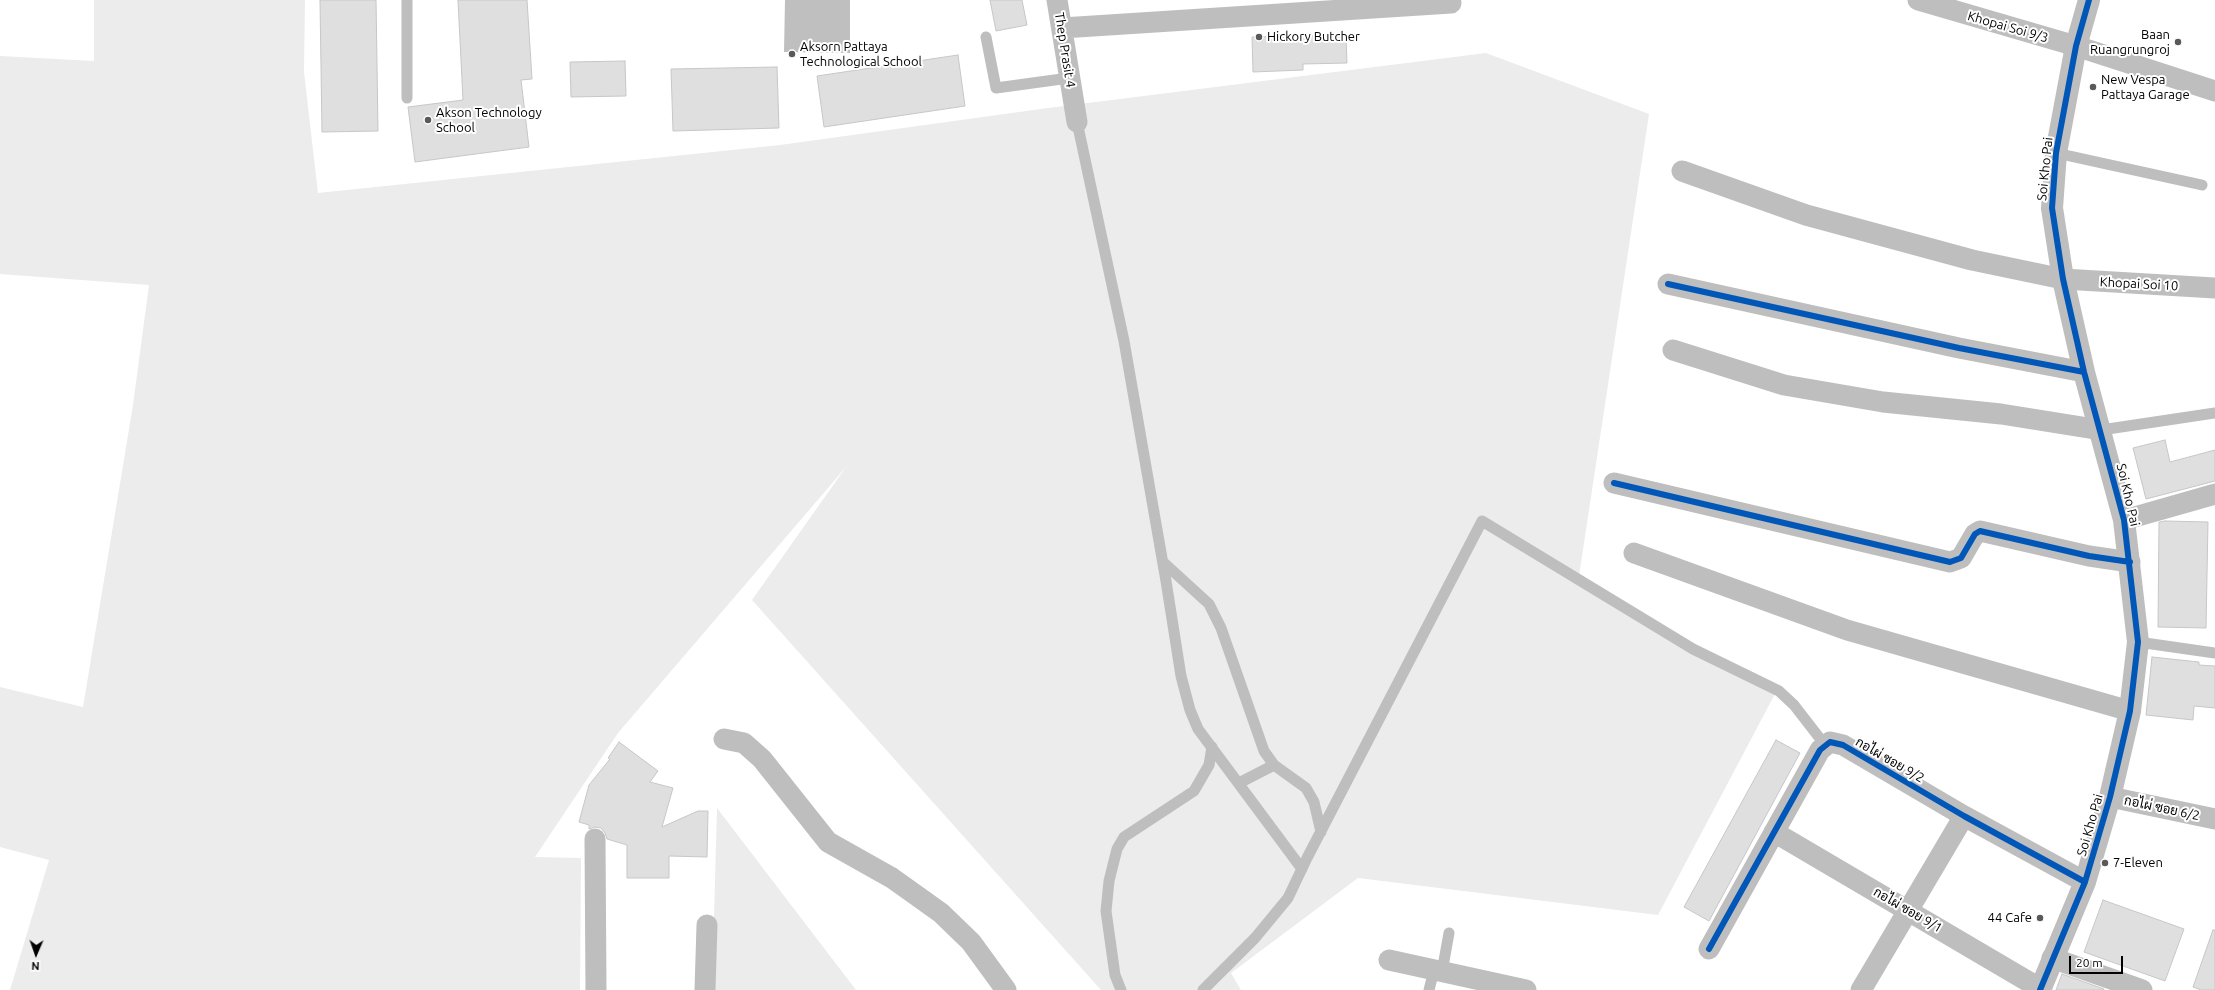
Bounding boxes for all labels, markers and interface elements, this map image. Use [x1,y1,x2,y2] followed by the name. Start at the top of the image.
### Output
[1966,8,2050,46] street label: Khopai Soi 9/3
[1051,11,1079,89] street label: Thep Prasit 4
[2090,27,2170,58] place label: Baan Ruangrungroj
[1267,29,1360,45] place label: Hickory Butcher
[1254,32,1264,42] marker: Hickory Butcher
[2173,37,2183,47] marker: Baan Ruangrungroj
[800,39,922,70] place label: Aksorn Pattaya Technological School
[787,49,797,59] marker: Aksorn Pattaya Technological School
[2101,72,2190,103] place label: New Vespa Pattaya Garage
[2088,82,2098,92] marker: New Vespa Pattaya Garage
[436,105,542,136] place label: Akson Technology School
[423,115,433,125] marker: Akson Technology School
[2034,136,2056,202] street label: Soi Kho Pai
[2099,274,2179,294] street label: Khopai Soi 10
[2113,462,2143,528] street label: Soi Kho Pai
[1853,734,1927,786] street label: กอไผ่ ซอย 9/2
[2074,792,2106,858] street label: Soi Kho Pai
[2123,792,2201,824] street label: กอไผ่ ซอย 6/2
[2113,855,2163,871] place label: 7-Eleven
[2100,858,2110,868] marker: 7-Eleven
[1871,884,1945,936] street label: กอไผ่ ซอย 9/1
[1988,910,2032,926] place label: 44 Cafe
[2035,913,2045,923] marker: 44 Cafe
[16,934,56,974] north arrow
[2071,948,2125,974] scale bar
[2076,956,2103,969] text: 20 m
[31,960,40,972] text: N

